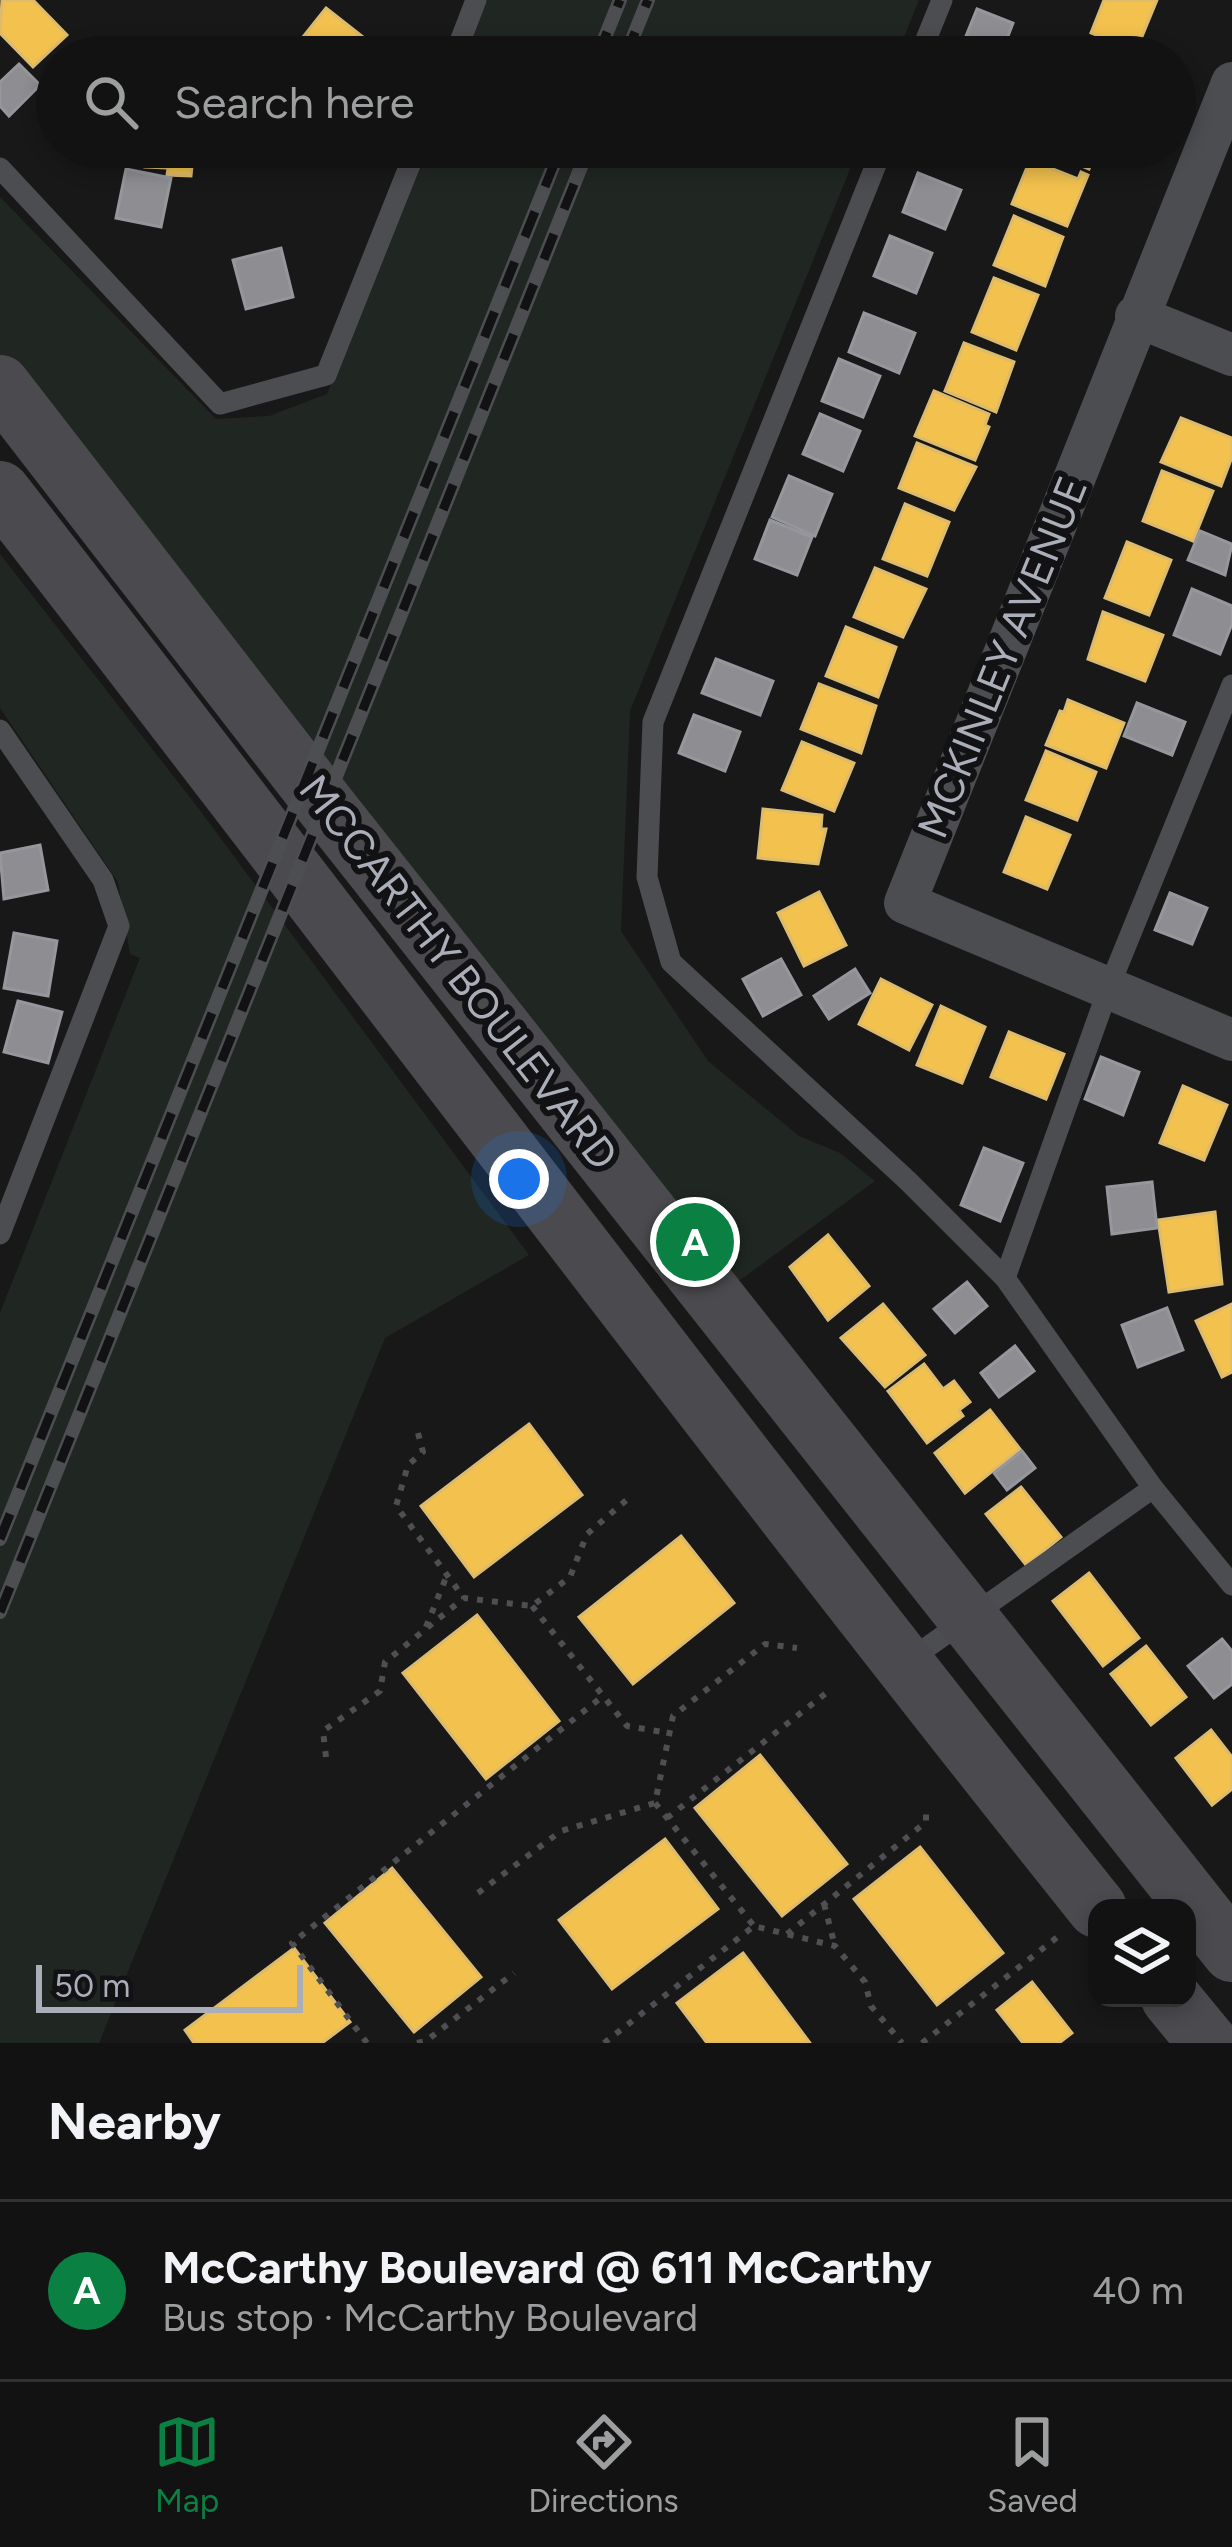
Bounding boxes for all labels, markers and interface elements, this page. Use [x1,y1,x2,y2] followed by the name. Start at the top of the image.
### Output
[36,36,1196,168] search box
[78,69,144,135] icon: search
[174,75,414,129] text: Search here
[907,469,1098,845] street label: MCKINLEY AVENUE
[289,765,629,1180] street label: MCCARTHY BOULEVARD
[489,1149,549,1209] your location
[656,1197,734,1287] pin: A
[1088,1899,1196,2007] map controls
[1088,1899,1196,2007] button: layers
[36,1959,303,2012] scale bar
[54,1966,130,2005] text: 50 m
[48,2091,221,2152] text: Nearby
[162,2240,932,2294] text: McCarthy Boulevard @ 611 McCarthy
[73,2267,101,2314] text: A
[1092,2267,1184,2314] text: 40 m
[162,2294,698,2341] text: Bus stop · McCarthy Boulevard
[154,2409,220,2520] tab: Map
[528,2409,679,2520] tab: Directions
[987,2409,1078,2520] tab: Saved

